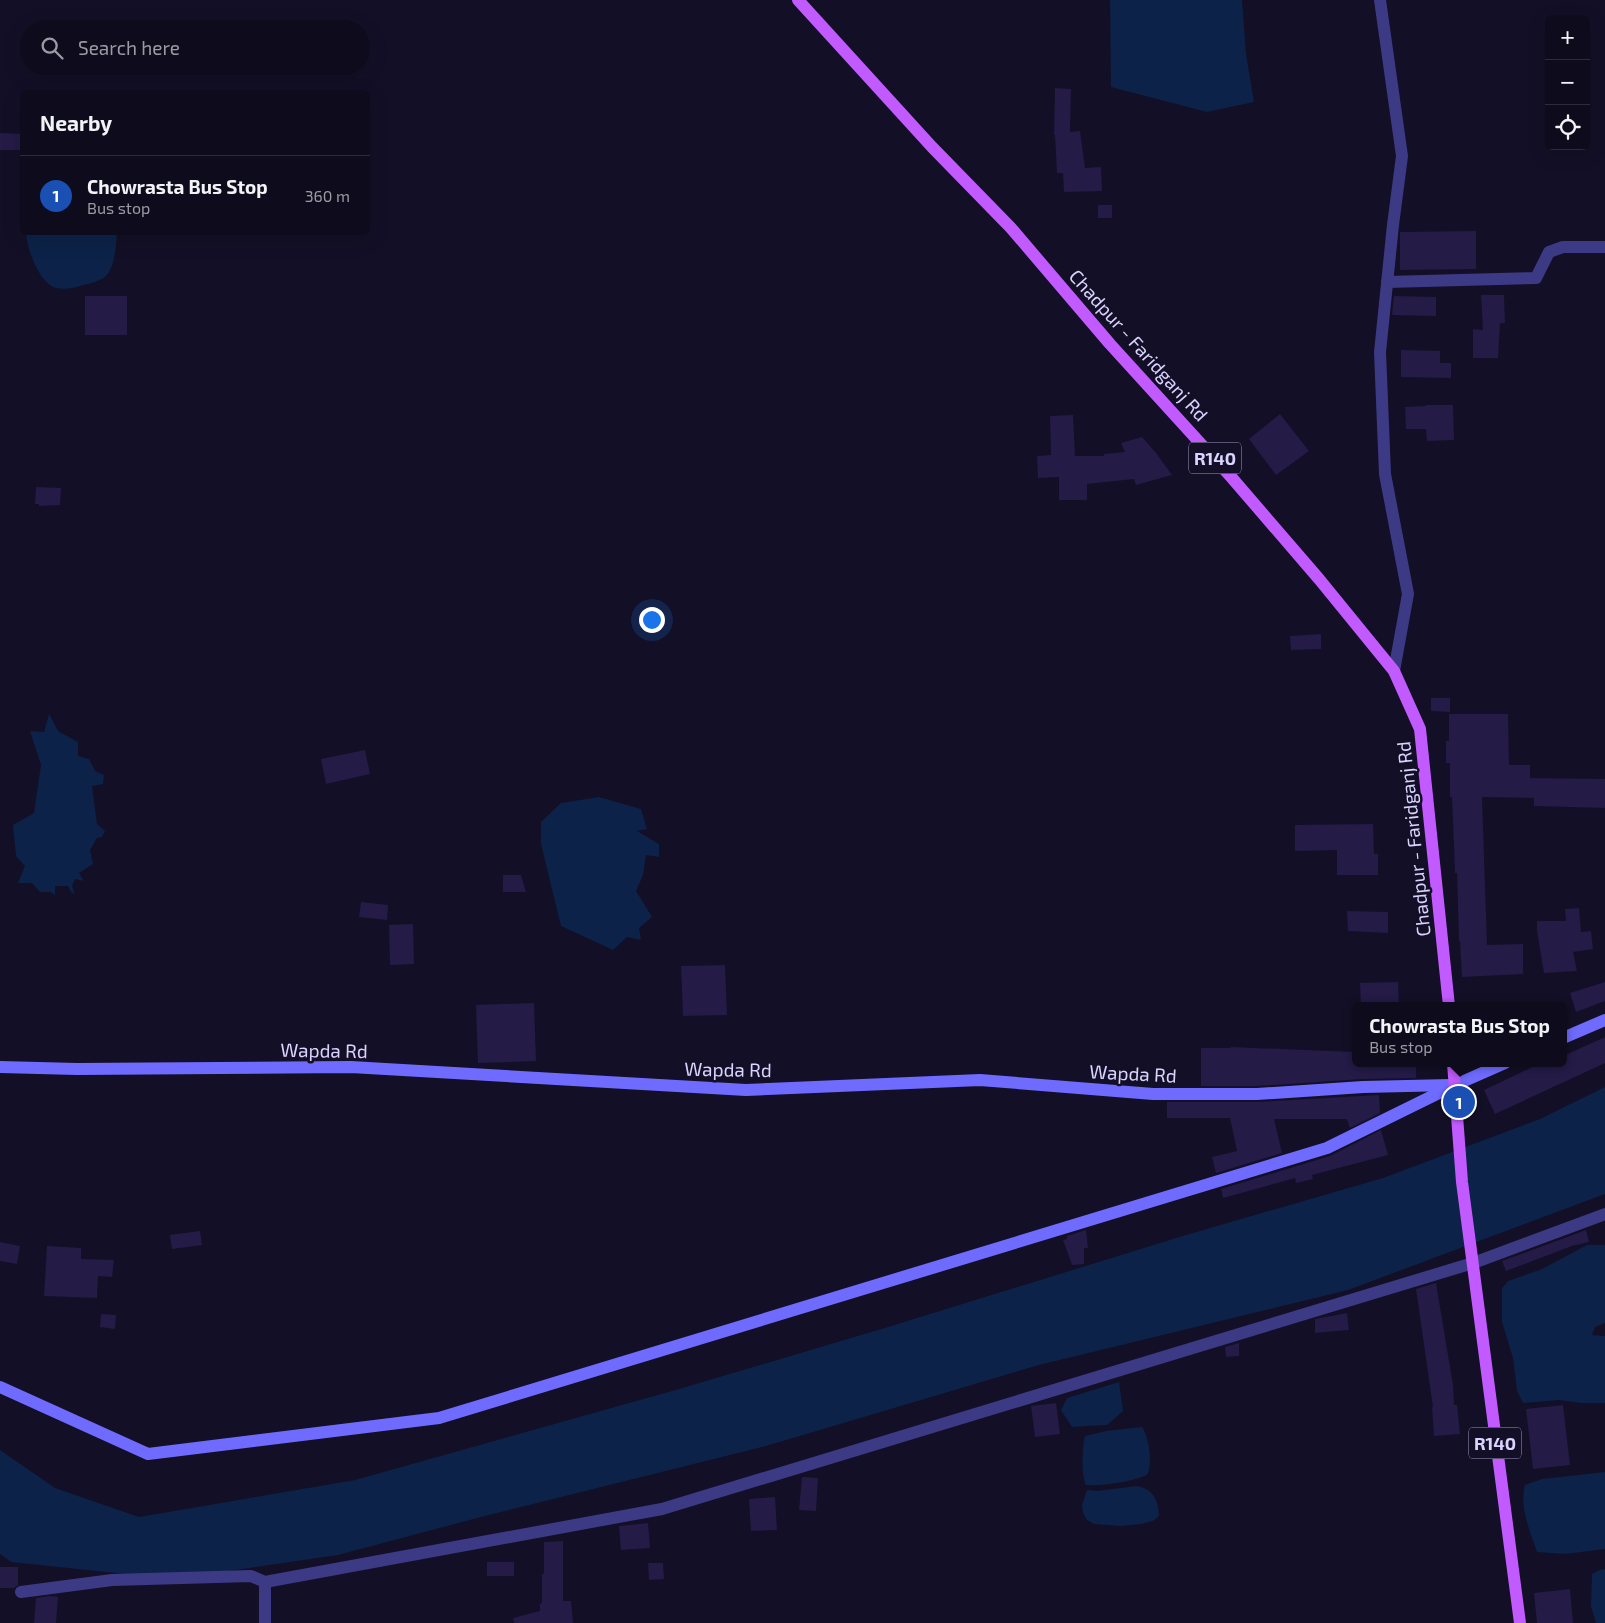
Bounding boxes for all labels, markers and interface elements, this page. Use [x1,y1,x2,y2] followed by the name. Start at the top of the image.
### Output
[1545,15,1590,150] map controls
[1545,15,1590,60] button: +
[20,20,370,75] search box
[38,34,66,62] icon: search
[78,36,180,59] text: Search here
[1545,60,1590,105] button: −
[1545,105,1590,150] button: locate
[40,110,112,135] text: Nearby
[87,175,268,198] text: Chowrasta Bus Stop
[53,186,59,205] text: 1
[305,186,350,205] text: 360 m
[87,198,150,217] text: Bus stop
[1065,264,1213,426] street label: Chadpur - Faridganj Rd
[1189,442,1241,473] road number: R140
[639,607,665,633] your location
[1391,740,1435,938] street label: Chadpur - Faridganj Rd
[1352,1002,1567,1067] popup
[1369,1014,1550,1037] text: Chowrasta Bus Stop
[1369,1037,1433,1056] text: Bus stop
[280,1038,368,1062] street label: Wapda Rd
[684,1057,772,1081] street label: Wapda Rd
[1089,1059,1177,1087] street label: Wapda Rd
[1443,1083,1475,1121] pin: 1
[1469,1428,1521,1459] road number: R140

